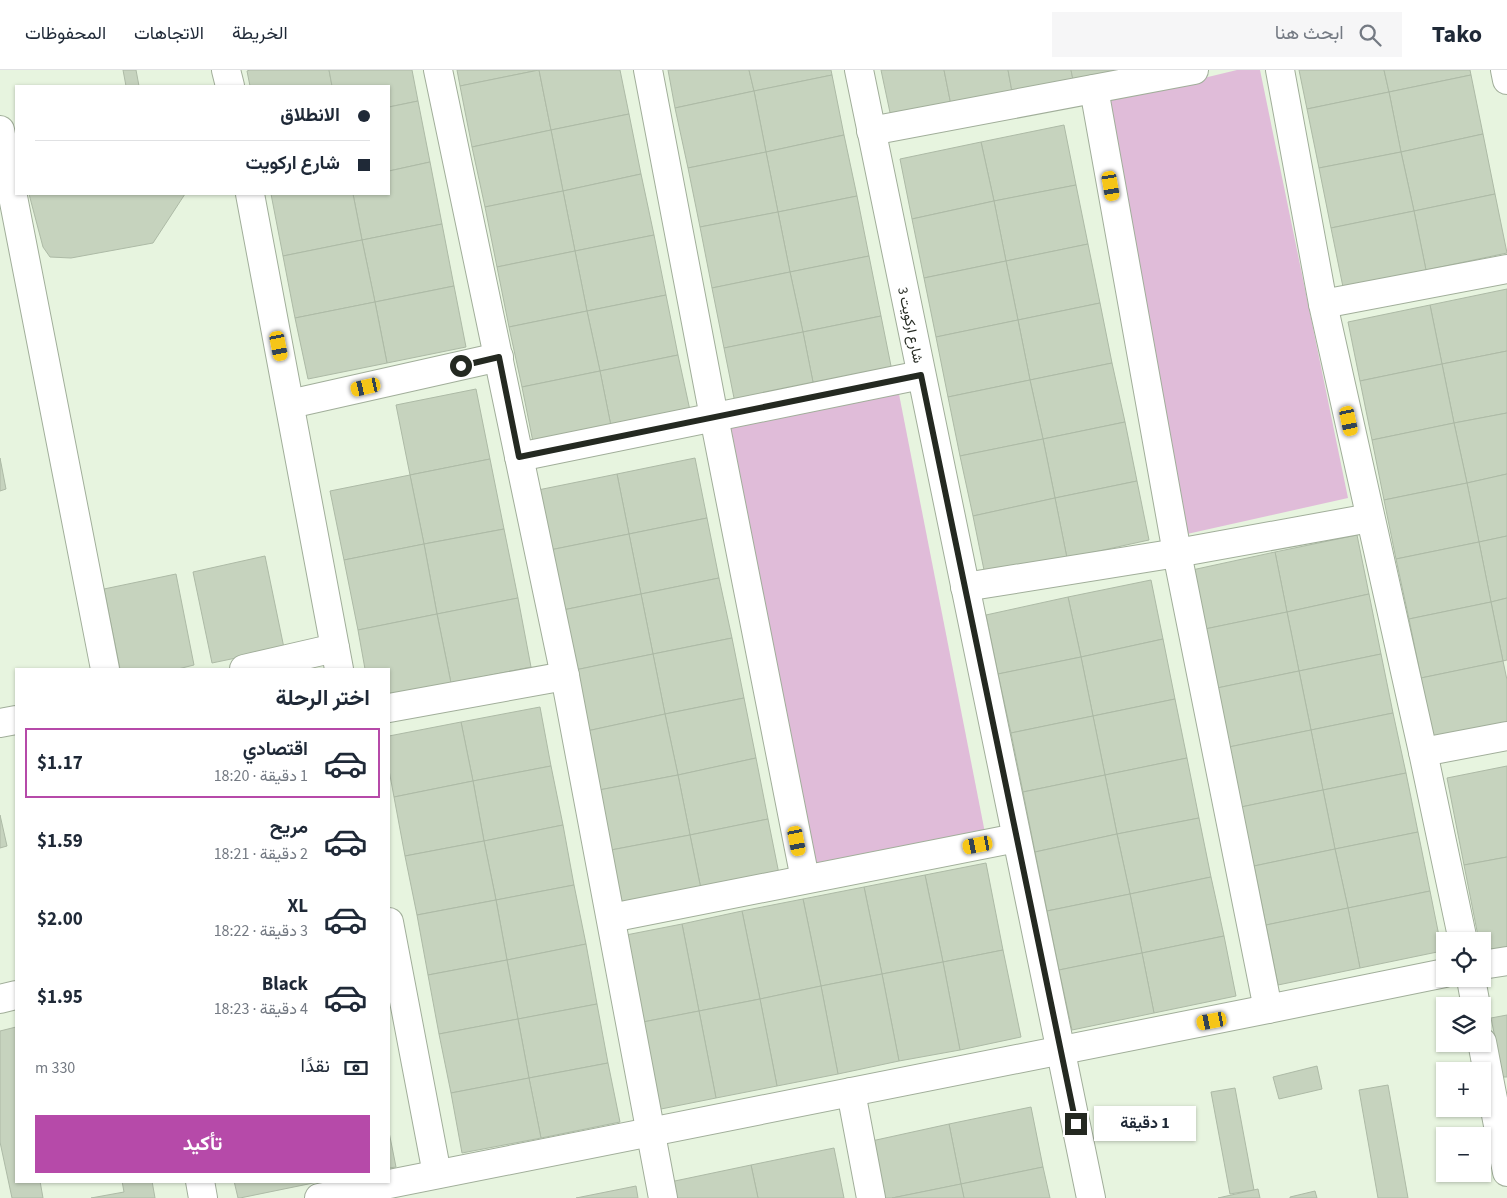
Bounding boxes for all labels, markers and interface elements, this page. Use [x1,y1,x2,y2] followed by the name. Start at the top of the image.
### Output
[1052,12,1402,57] search box
[1432,17,1482,52] text: Tako
[1275,20,1344,47] text: ابحث هنا
[25,21,106,46] text: المحفوظات
[134,21,204,46] text: الاتجاهات
[232,21,288,46] text: الخريطة
[1356,21,1384,49] icon: search
[280,102,340,129] text: الانطلاق
[246,150,340,177] text: شارع اركويت
[1101,170,1120,202] car
[892,285,928,365] street label: شارع اركويت 3
[268,330,289,362] car
[450,355,472,377] route start
[349,376,382,398] car
[1338,405,1359,437] car
[275,682,370,714] text: اختر الرحلة
[243,736,308,763] text: اقتصادي
[323,741,368,786] icon: car
[37,750,83,777] text: $1.17
[214,765,308,787] text: 1 دقيقة · 18:20
[270,814,308,841] text: مريح
[323,819,368,864] icon: car
[786,825,807,857] car
[37,828,83,855] text: $1.59
[961,835,994,855] car
[214,843,308,865] text: 2 دقيقة · 18:21
[287,893,308,920] text: XL
[323,897,368,942] icon: car
[37,906,83,933] text: $2.00
[214,920,308,942] text: 3 دقيقة · 18:22
[1436,932,1491,1182] map controls
[1436,932,1491,987] button: locate
[262,971,308,998] text: Black
[323,975,368,1020] icon: car
[37,984,83,1011] text: $1.95
[1436,997,1491,1052] button: layers
[214,998,308,1020] text: 4 دقيقة · 18:23
[1195,1011,1228,1031] car
[301,1053,330,1080] text: نقدًا
[342,1054,370,1082] icon: cash
[35,1057,75,1079] text: 330 m
[1436,1062,1491,1117] button: +
[1094,1106,1196,1142] callout: 1 دقيقة
[1120,1112,1170,1134] text: 1 دقيقة
[1065,1113,1087,1135] route end
[35,1115,370,1173] button: تأكيد
[1436,1127,1491,1182] button: −

